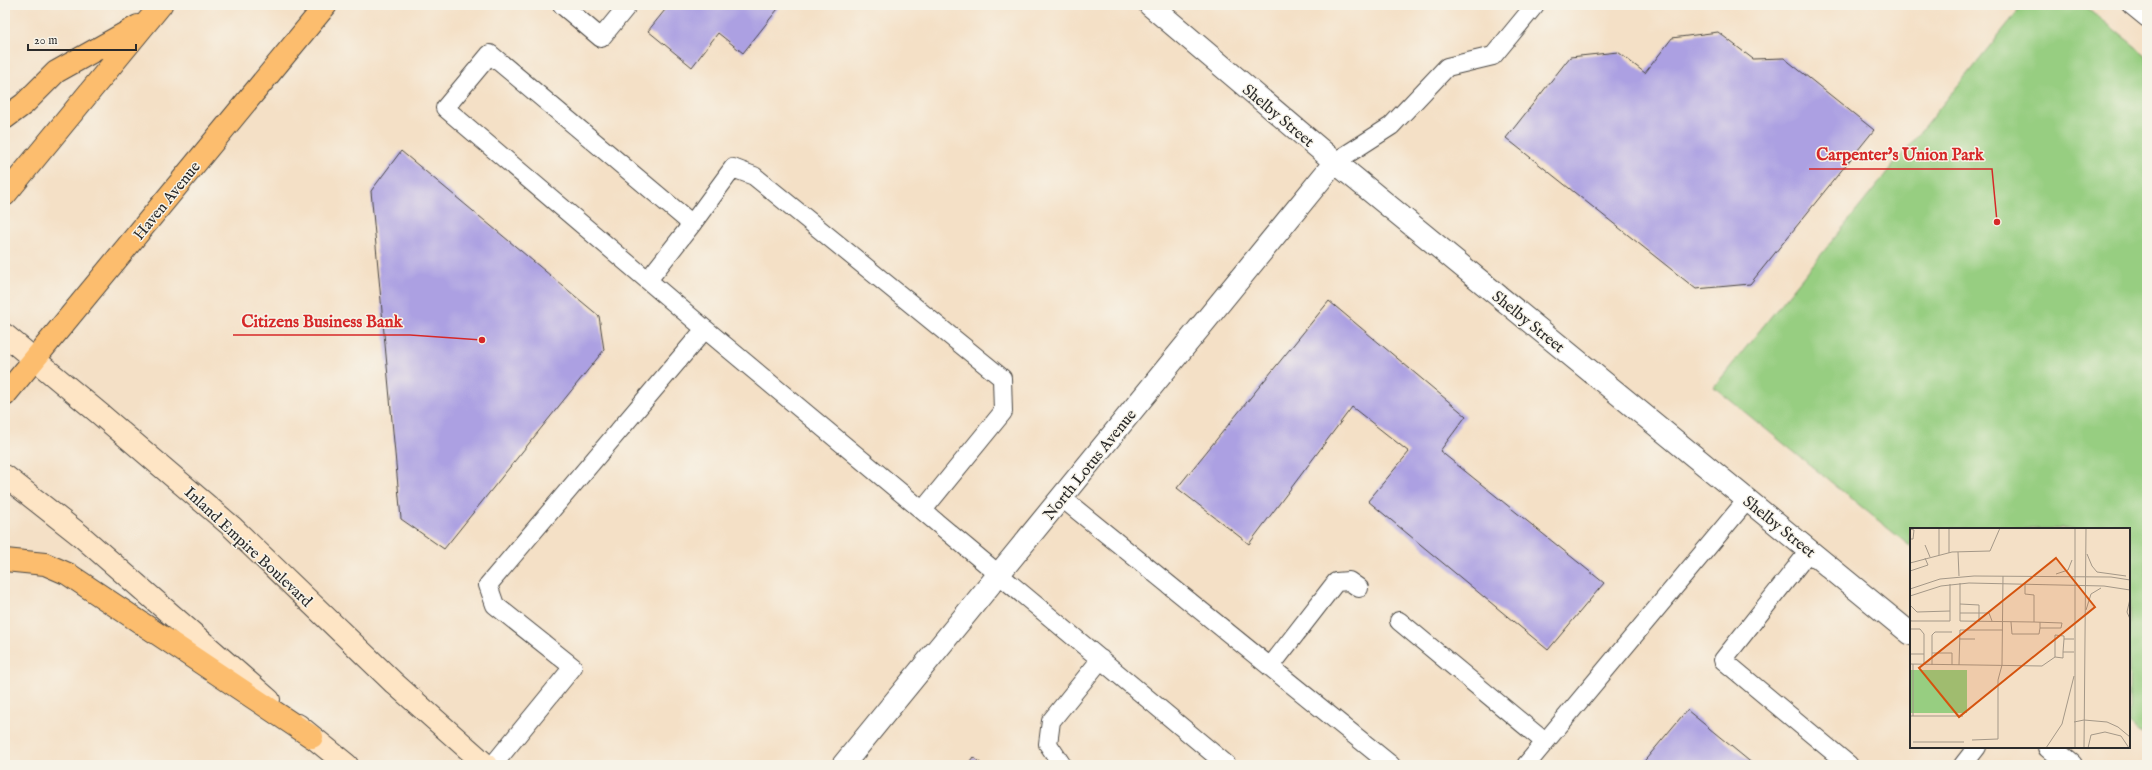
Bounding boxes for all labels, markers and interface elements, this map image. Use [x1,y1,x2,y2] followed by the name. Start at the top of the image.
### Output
[28,26,136,52] scale bar
[34,33,57,48] text: 20 m
[1238,81,1318,153] street label: Shelby Street
[1809,140,1992,169] callout: Carpenter's Union Park
[1816,145,1985,166] text: Carpenter's Union Park
[130,158,205,245] street label: Haven Avenue
[1487,287,1569,358] street label: Shelby Street
[233,306,410,335] callout: Citizens Business Bank
[241,312,404,333] text: Citizens Business Bank
[1040,406,1142,525] street label: North Lotus Avenue
[179,483,316,612] street label: Inland Empire Boulevard
[1738,492,1820,563] street label: Shelby Street
[1910,528,2130,748] inset map

